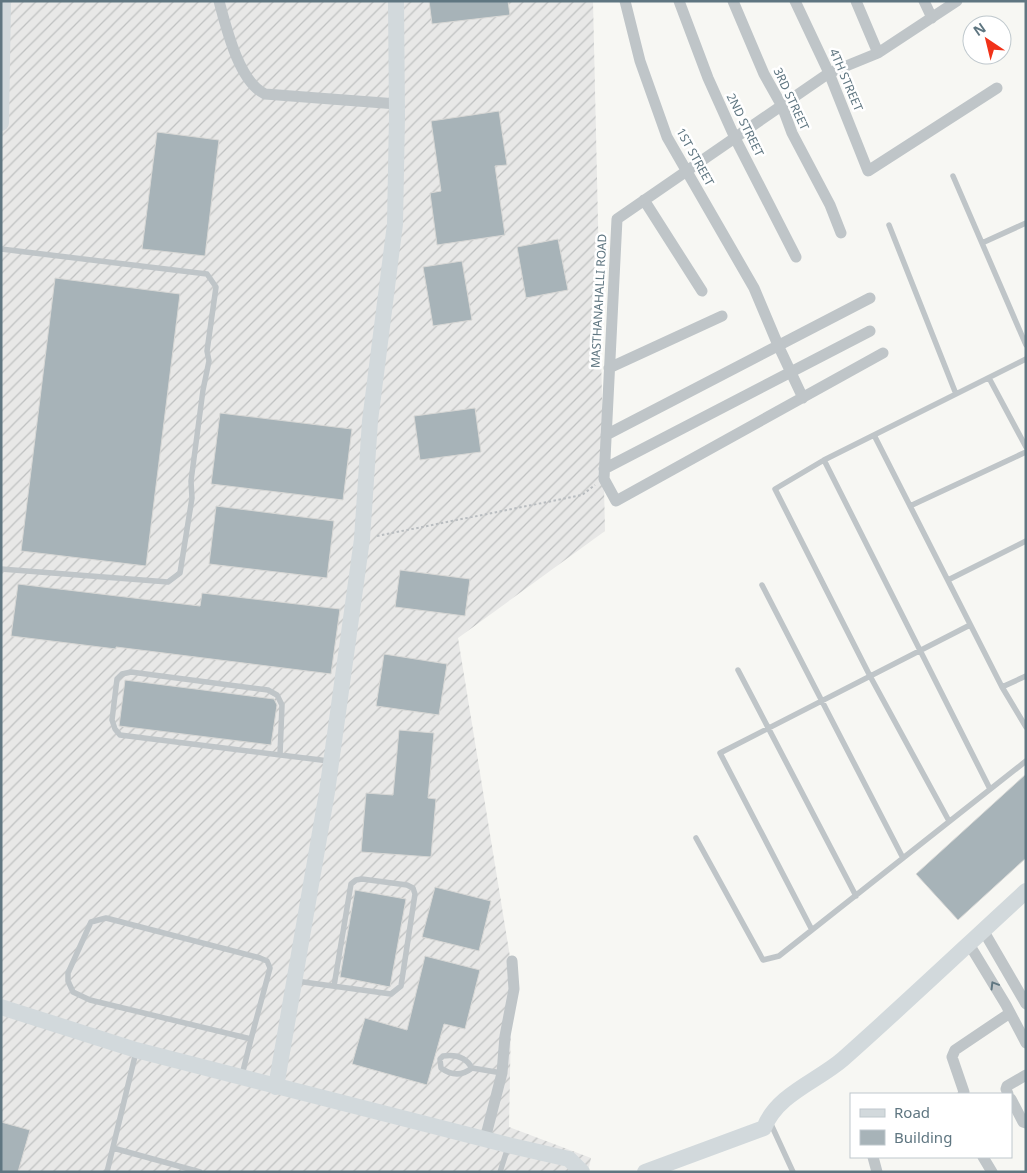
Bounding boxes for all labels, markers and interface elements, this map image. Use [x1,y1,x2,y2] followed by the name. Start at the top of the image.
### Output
[962,15,1012,65] north arrow
[969,18,989,40] text: N
[826,46,867,114] street label: 4TH STREET
[770,65,813,133] street label: 3RD STREET
[723,90,768,160] street label: 2ND STREET
[672,125,719,189] street label: 1ST STREET
[586,233,611,369] street label: MASTHANAHALLI ROAD
[990,982,1000,991] one-way arrow
[850,1093,1012,1158] legend
[894,1102,930,1122] text: Road
[894,1127,952,1147] text: Building

